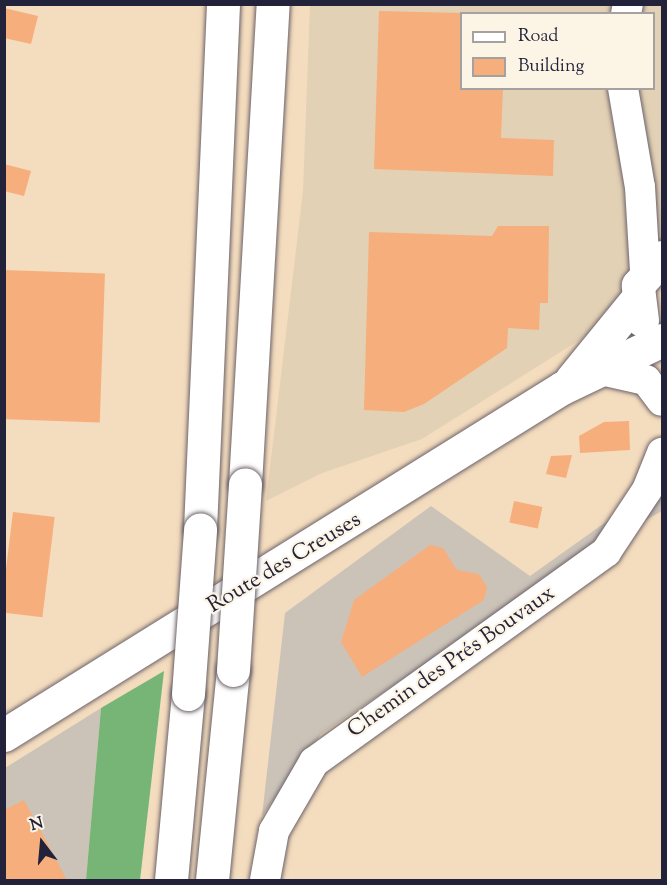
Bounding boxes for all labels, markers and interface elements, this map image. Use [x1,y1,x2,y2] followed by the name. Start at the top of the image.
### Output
[460,12,655,90] legend
[518,24,558,50] text: Road
[518,54,584,80] text: Building
[204,508,366,620] street label: Route des Creuses
[343,581,561,745] street label: Chemin des Prés Bouvaux
[28,812,46,838] text: N
[12,813,72,873] north arrow

